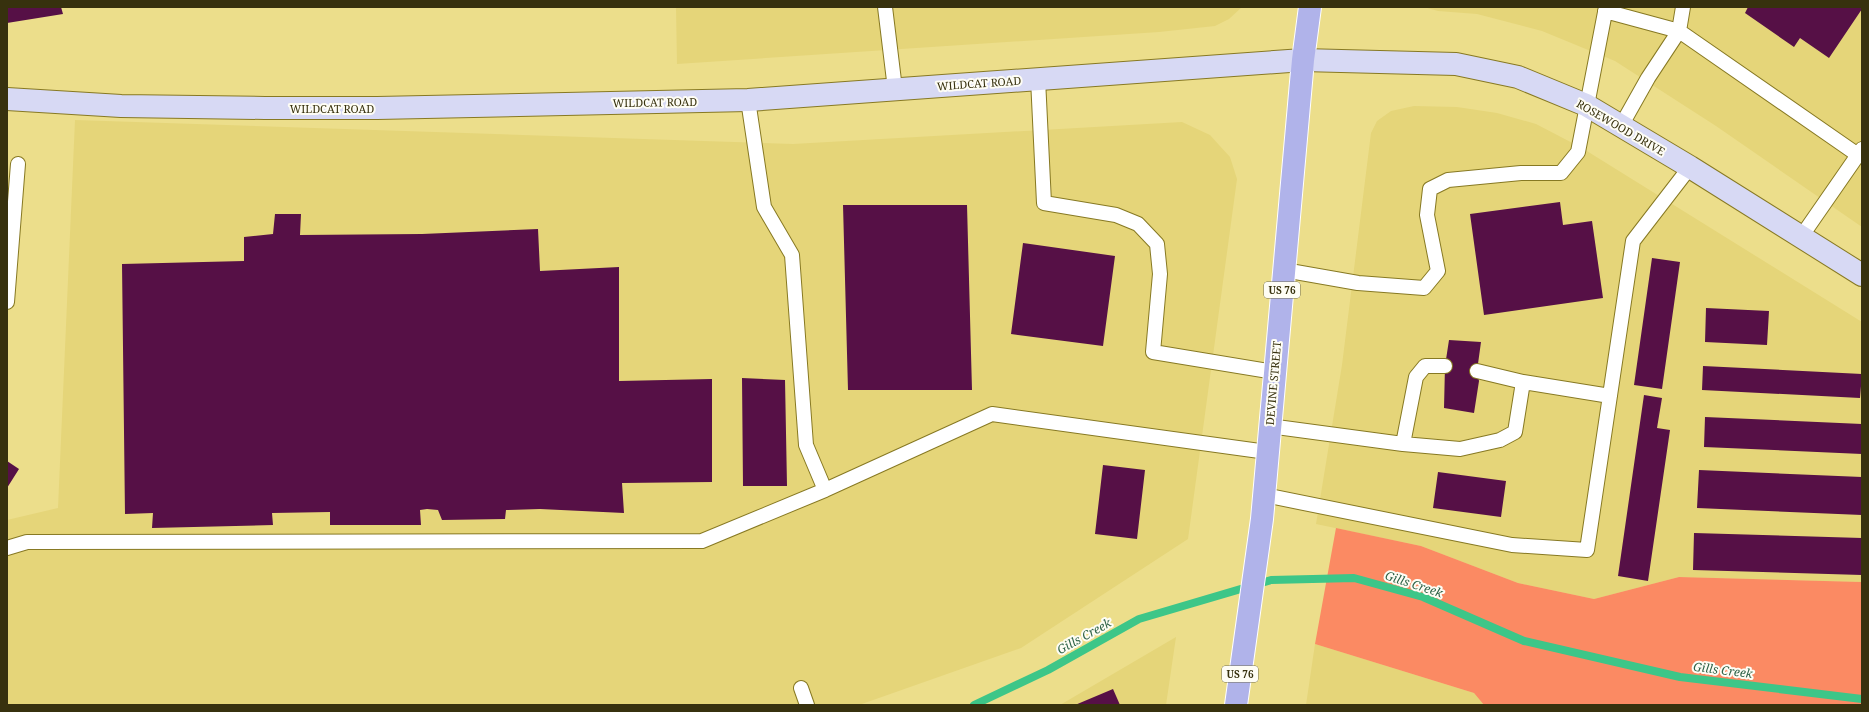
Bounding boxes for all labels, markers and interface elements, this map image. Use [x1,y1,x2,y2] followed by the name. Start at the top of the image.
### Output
[936,73,1022,93] street label: WILDCAT ROAD
[613,94,697,110] street label: WILDCAT ROAD
[1574,96,1668,159] street label: ROSEWOOD DRIVE
[290,101,374,116] street label: WILDCAT ROAD
[1264,282,1300,298] road number: US 76
[1262,340,1284,426] street label: DEVINE STREET
[1383,567,1446,602] water label: Gills Creek
[1054,614,1115,658] water label: Gills Creek
[1692,658,1755,682] water label: Gills Creek
[1222,666,1258,682] road number: US 76

